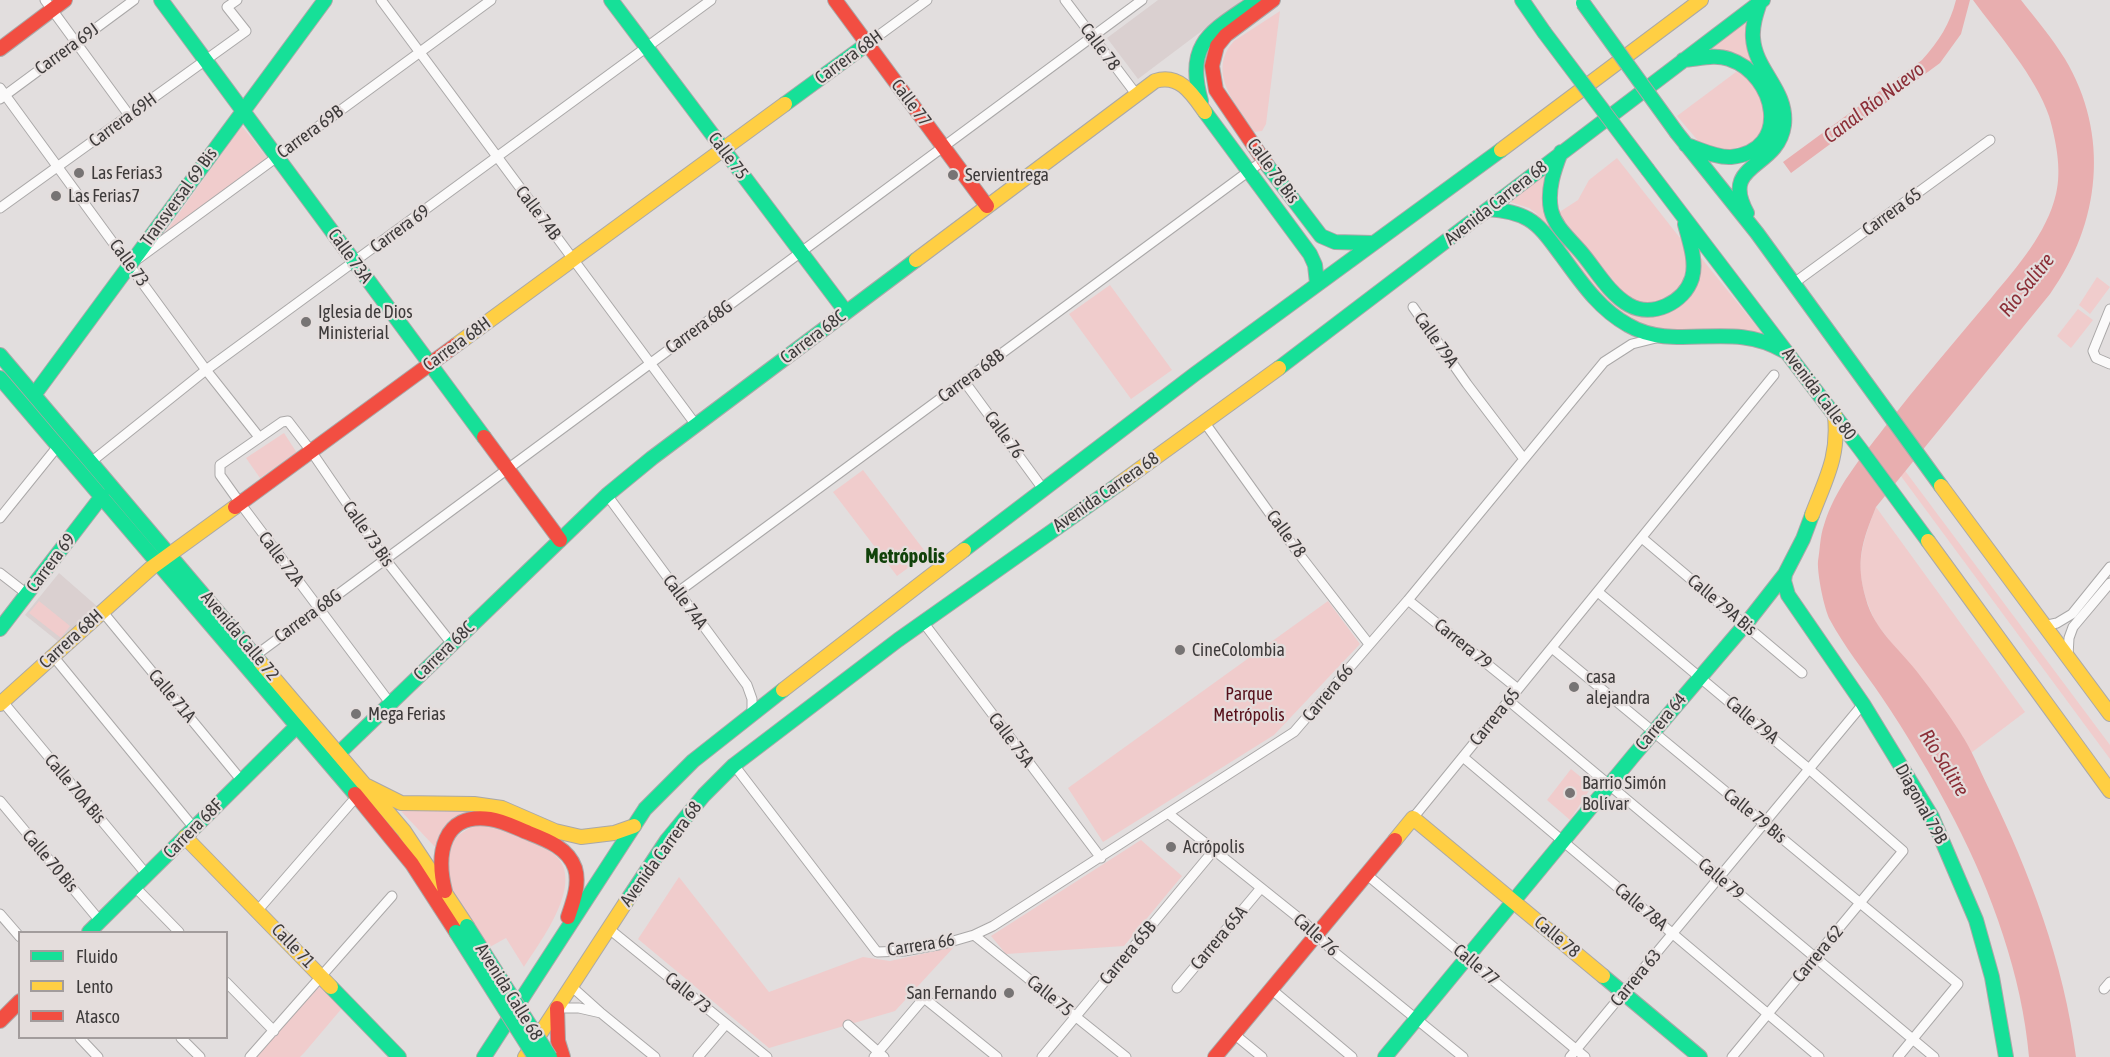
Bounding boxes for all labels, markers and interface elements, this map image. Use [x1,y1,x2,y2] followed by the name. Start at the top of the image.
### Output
[31,19,103,79] street label: Carrera 69J
[1075,19,1125,75] street label: Calle 78
[811,25,887,89] street label: Carrera 68H
[1819,57,1929,149] water label: Canal Río Nuevo
[886,75,936,131] street label: Calle 77
[85,88,161,152] street label: Carrera 69H
[273,101,347,163] street label: Carrera 69B
[703,128,753,184] street label: Calle 75
[1242,134,1304,208] street label: Calle 78 Bis
[136,144,222,250] street label: Transversal 69 Bis
[1440,156,1552,250] street label: Avenida Carrera 68
[91,162,163,184] place label: Las Ferias3
[965,164,1049,186] place label: Servientrega
[72,166,86,180] marker: Las Ferias3
[946,168,960,182] marker: Servientrega
[511,182,565,244] street label: Calle 74B
[1858,183,1926,241] street label: Carrera 65
[68,185,140,207] place label: Las Ferias7
[49,189,63,203] marker: Las Ferias7
[366,200,434,258] street label: Carrera 69
[323,224,377,288] street label: Calle 73A
[105,235,153,291] street label: Calle 73
[1994,249,2060,321] water label: Río Salitre
[661,295,737,359] street label: Carrera 68G
[318,301,413,344] place label: Iglesia de Dios Ministerial
[776,305,850,369] street label: Carrera 68C
[1409,308,1463,372] street label: Calle 79A
[419,312,495,376] street label: Carrera 68H
[299,315,313,329] marker: Iglesia de Dios Ministerial
[1777,344,1861,444] street label: Avenida Calle 80
[934,345,1008,407] street label: Carrera 68B
[980,407,1028,463] street label: Calle 76
[1049,447,1163,537] street label: Avenida Carrera 68
[338,497,398,571] street label: Calle 73 Bis
[1262,506,1310,562] street label: Calle 78
[254,528,308,590] street label: Calle 72A
[22,529,80,597] street label: Carrera 69
[865,545,945,569] district label: Metrópolis
[658,570,712,634] street label: Calle 74A
[1683,570,1761,640] street label: Calle 79A Bis
[270,584,346,648] street label: Carrera 68G
[196,587,284,685] street label: Avenida Calle 72
[35,605,107,673] street label: Carrera 68H
[1430,614,1496,674] street label: Carrera 79
[409,617,479,685] street label: Carrera 68C
[1192,639,1285,661] place label: CineColombia
[1173,643,1187,657] marker: CineColombia
[1298,660,1358,726] street label: Carrera 66
[144,665,200,727] street label: Calle 71A
[1586,666,1650,708] place label: casa alejandra
[1567,680,1581,694] marker: casa alejandra
[1213,683,1285,726] park label: Parque Metrópolis
[1465,684,1525,750] street label: Carrera 65
[1631,689,1691,755] street label: Carrera 64
[1721,692,1783,748] street label: Calle 79A
[368,703,446,725] place label: Mega Ferias
[349,707,363,721] marker: Mega Ferias
[984,709,1038,771] street label: Calle 75A
[1914,725,1974,801] water label: Río Salitre
[40,750,110,828] street label: Calle 70A Bis
[1890,760,1952,848] street label: Diagonal 79B
[1582,772,1666,814] place label: Barrio Simón Bolívar
[1719,784,1791,848] street label: Calle 79 Bis
[1563,786,1577,800] marker: Barrio Simón Bolívar
[159,795,227,863] street label: Carrera 68F
[616,797,706,911] street label: Avenida Carrera 68
[18,825,82,897] street label: Calle 70 Bis
[1183,836,1245,858] place label: Acrópolis
[1164,840,1178,854] marker: Acrópolis
[1694,854,1748,904] street label: Calle 79
[1610,879,1672,935] street label: Calle 78A
[1186,902,1252,974] street label: Carrera 65A
[1289,909,1343,961] street label: Calle 76
[1530,912,1584,962] street label: Calle 78
[1095,917,1161,989] street label: Carrera 65B
[267,919,319,973] street label: Calle 71
[1788,921,1848,987] street label: Carrera 62
[886,929,956,961] street label: Carrera 66
[18,931,228,1039] legend
[471,940,547,1044] street label: Avenida Calle 68
[1449,940,1503,990] street label: Calle 77
[1606,945,1666,1011] street label: Carrera 63
[76,946,118,967] text: Fluido
[660,968,716,1018] street label: Calle 73
[1022,971,1078,1021] street label: Calle 75
[76,976,113,997] text: Lento
[907,982,997,1004] place label: San Fernando
[1002,986,1016,1000] marker: San Fernando
[76,1006,120,1027] text: Atasco

